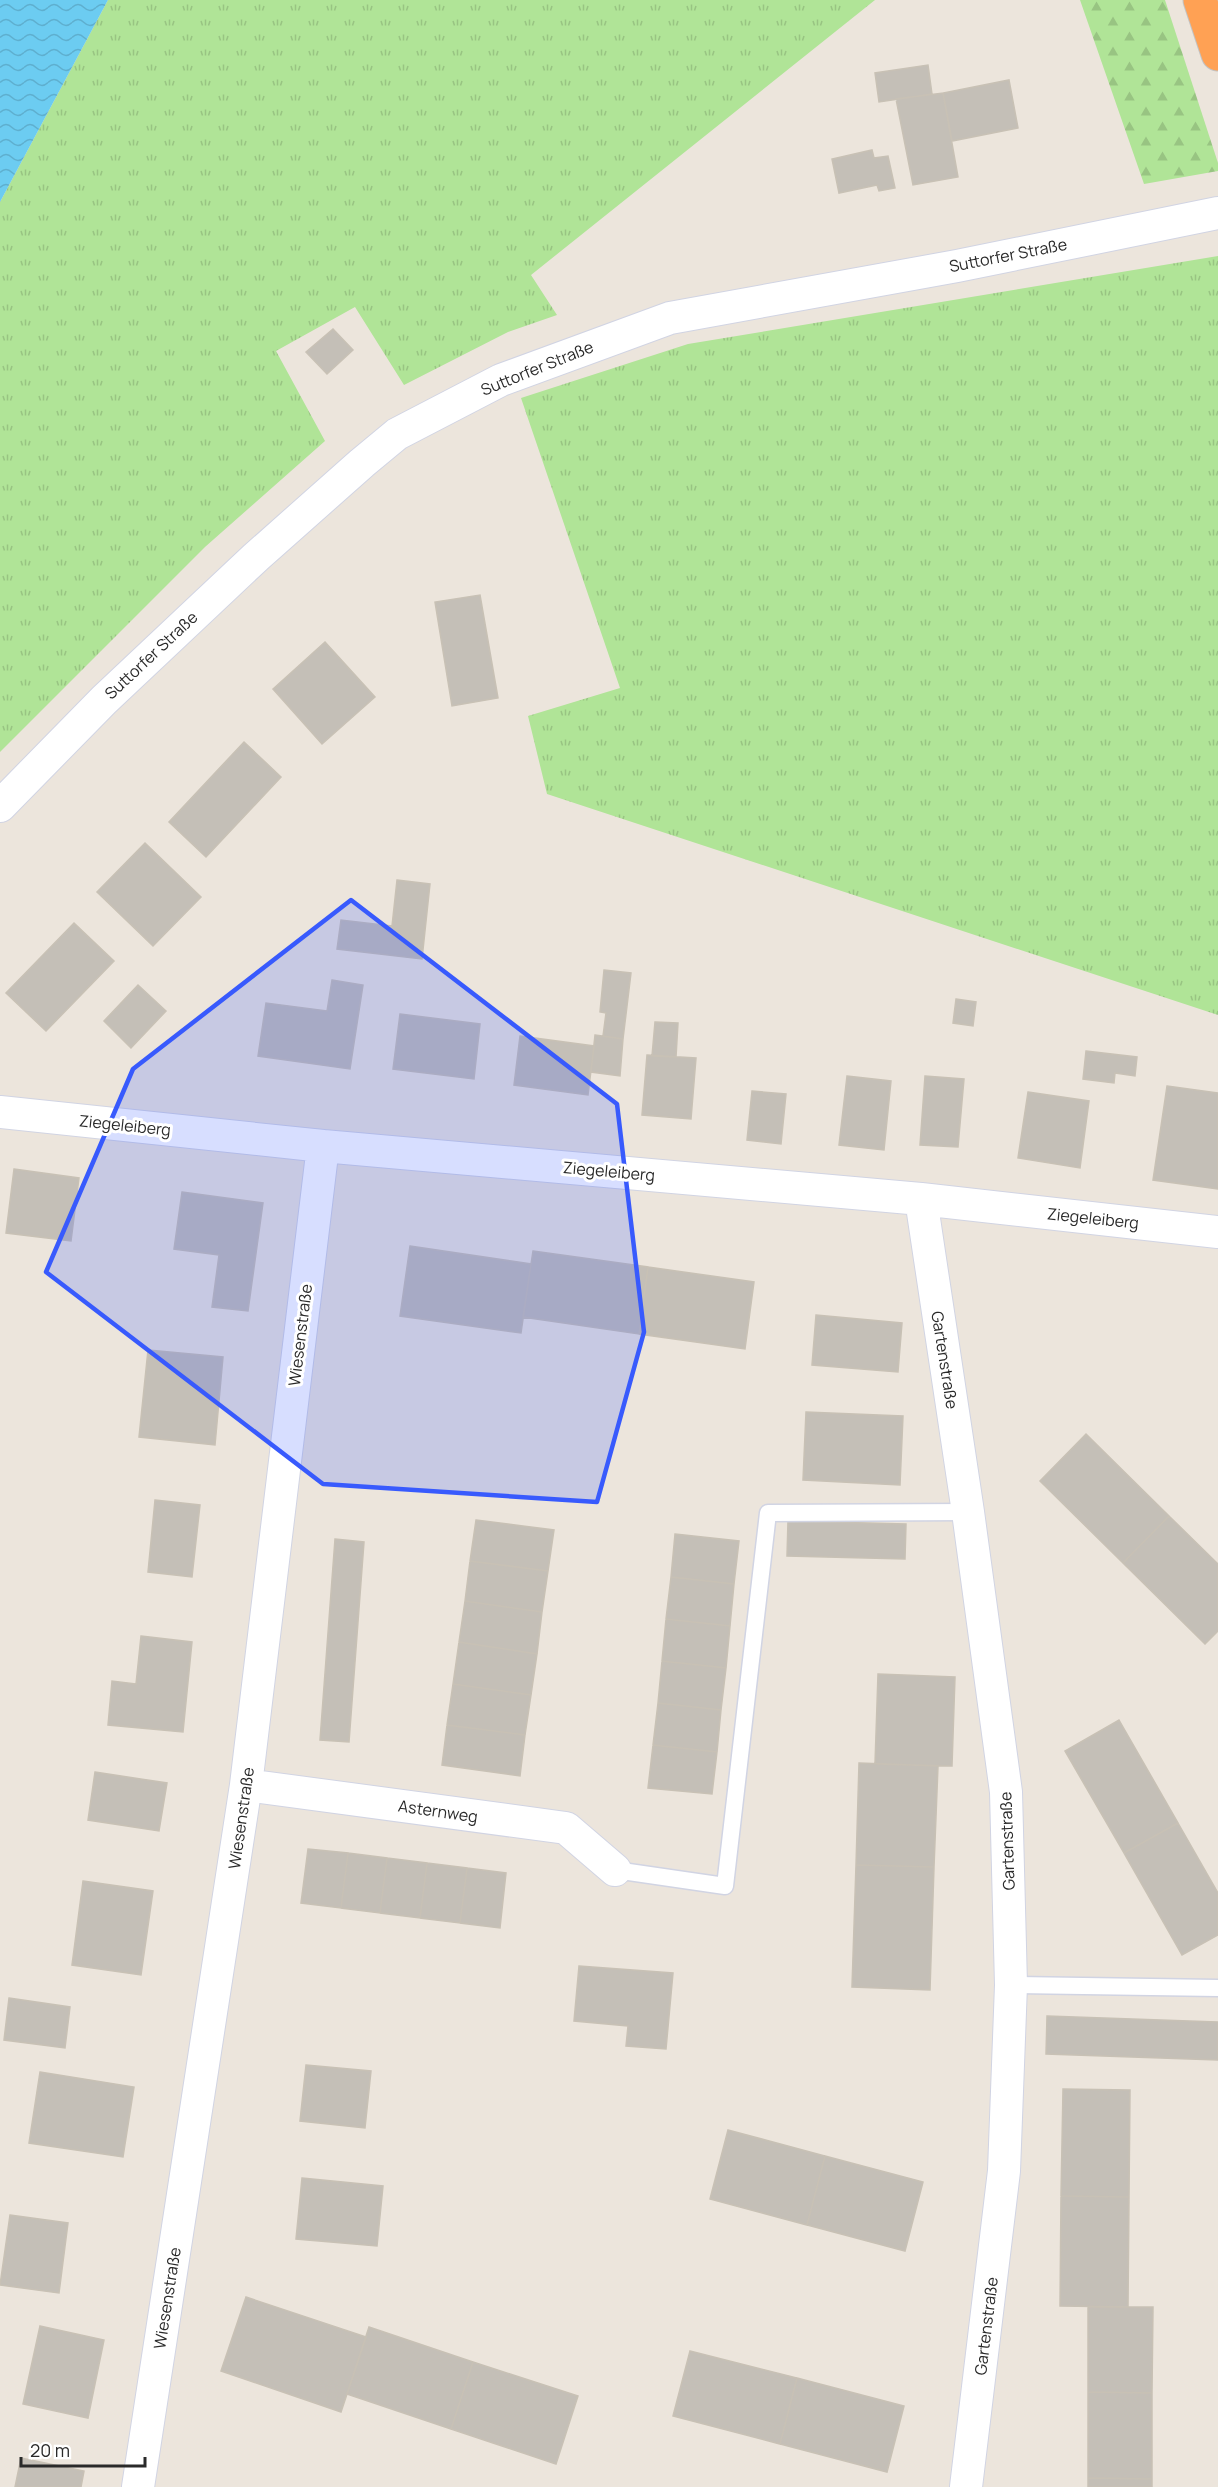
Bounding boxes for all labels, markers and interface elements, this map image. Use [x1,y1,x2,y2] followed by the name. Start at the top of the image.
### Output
[947,233,1069,277] street label: Suttorfer Straße
[477,335,597,401] street label: Suttorfer Straße
[100,606,202,704] street label: Suttorfer Straße
[78,1109,172,1141] street label: Ziegeleiberg
[562,1156,656,1186] street label: Ziegeleiberg
[1046,1202,1140,1234] street label: Ziegeleiberg
[283,1283,317,1387] street label: Wiesenstraße
[926,1310,964,1410] street label: Gartenstraße
[223,1766,259,1870] street label: Wiesenstraße
[994,1791,1020,1891] street label: Gartenstraße
[397,1795,479,1827] street label: Asternweg
[148,2245,186,2351] street label: Wiesenstraße
[969,2276,1003,2376] street label: Gartenstraße
[21,2430,146,2468] scale bar
[30,2438,70,2462] text: 20 m

